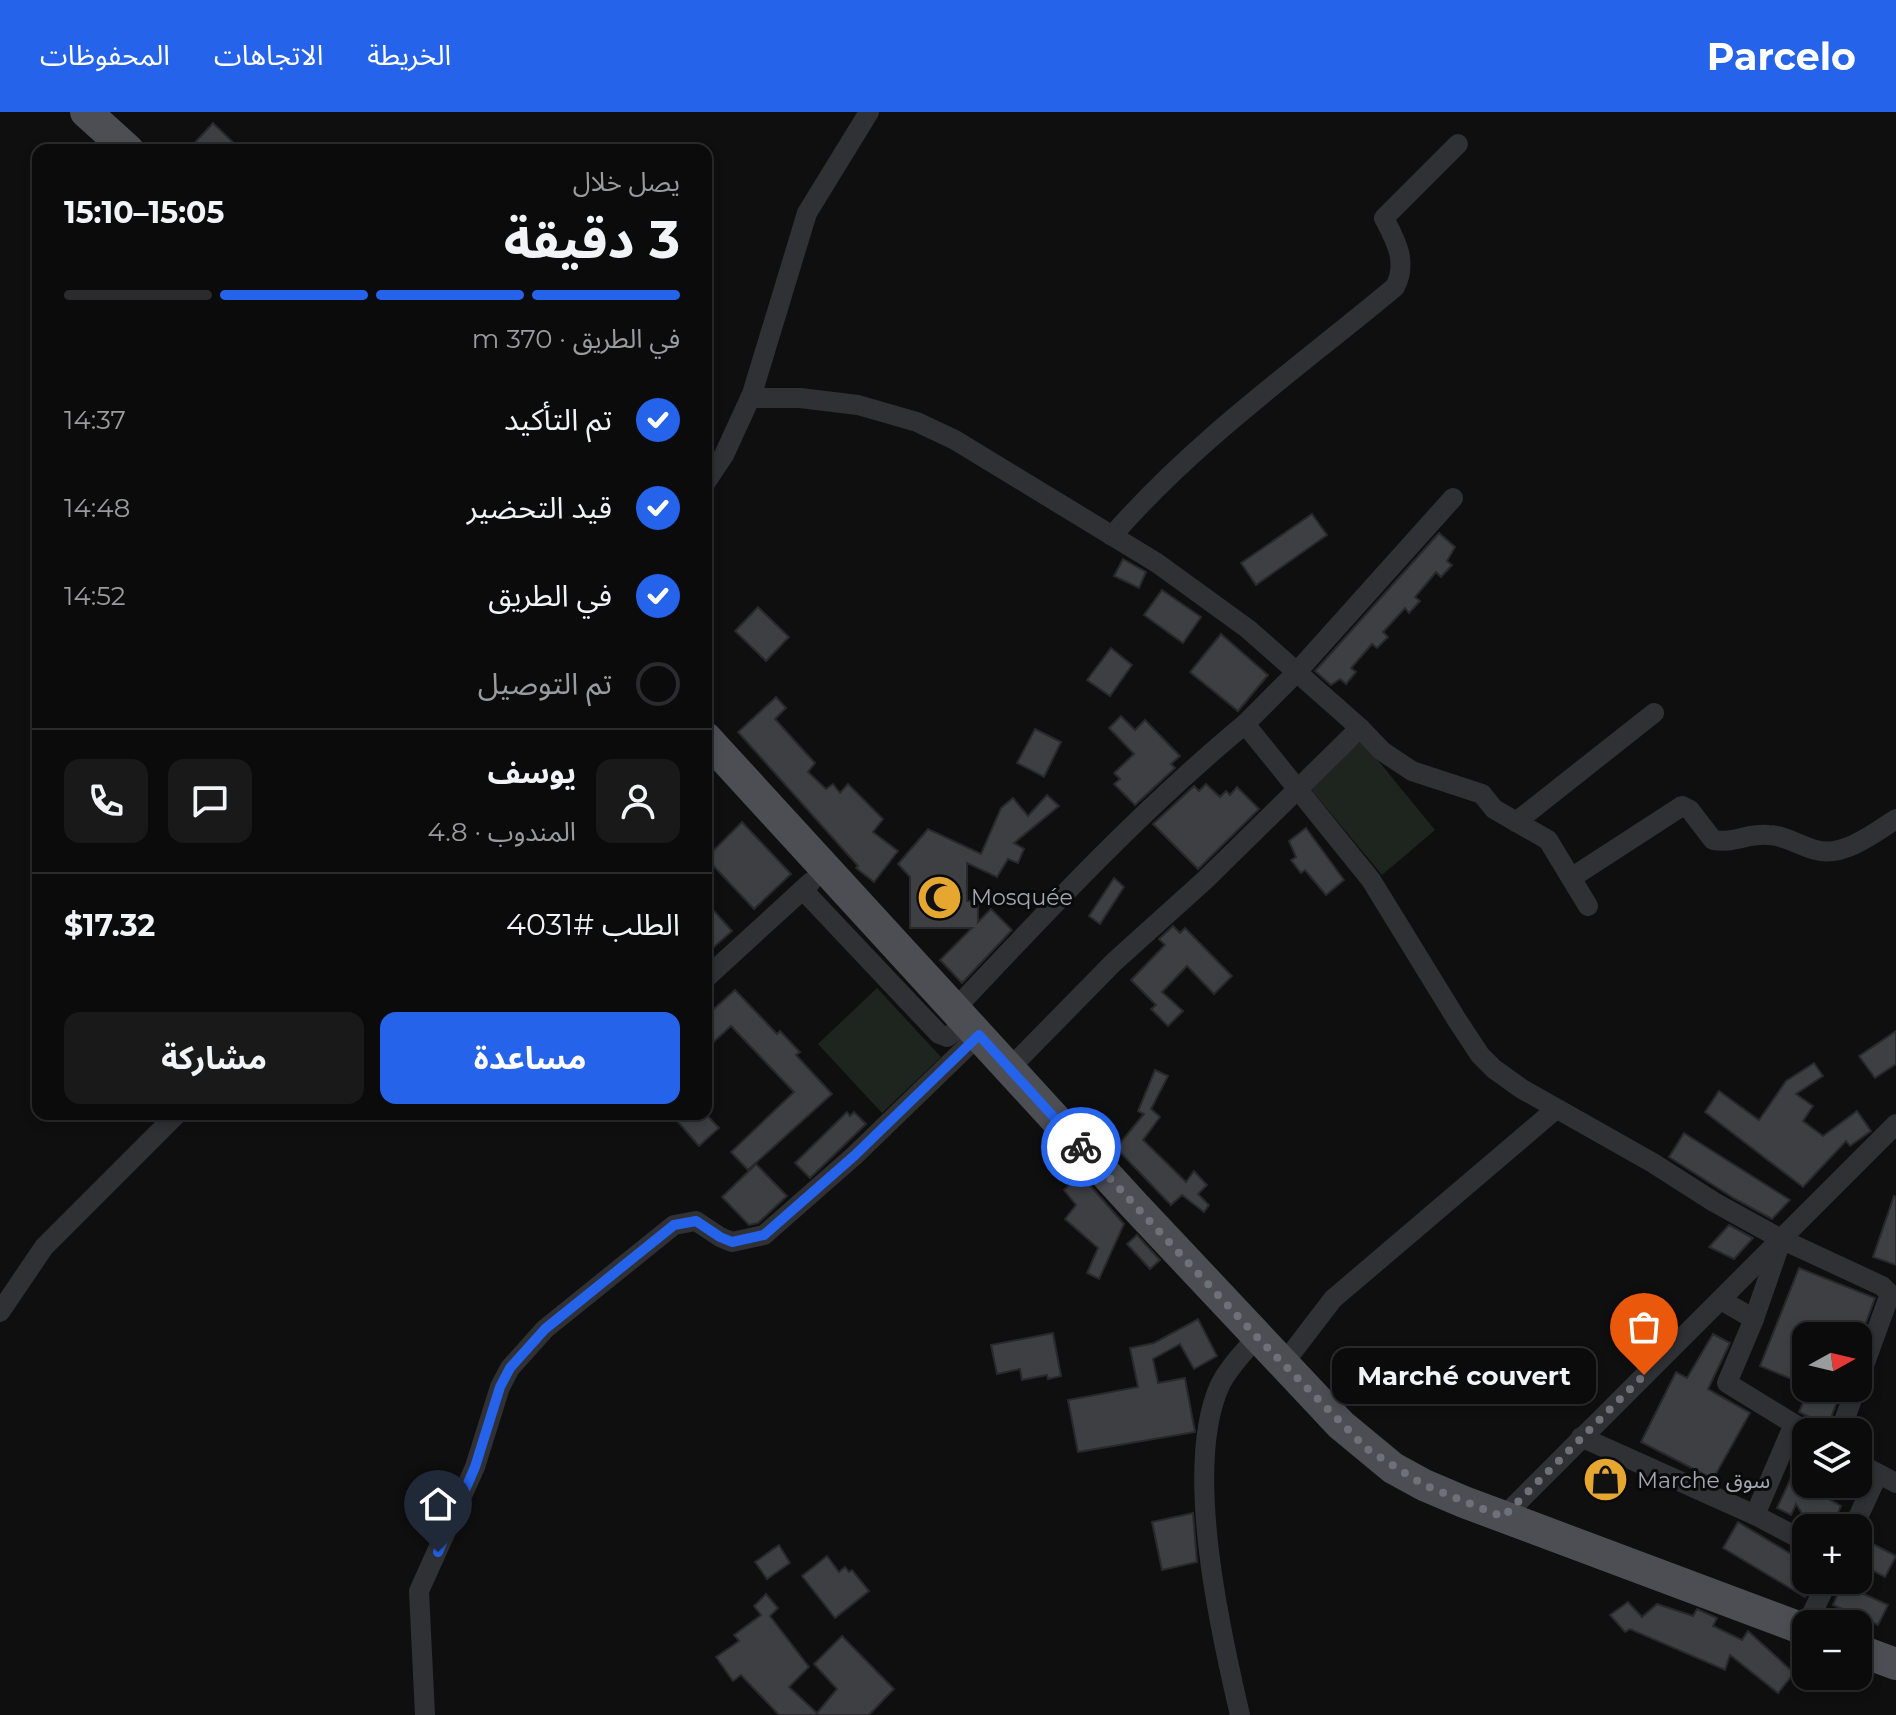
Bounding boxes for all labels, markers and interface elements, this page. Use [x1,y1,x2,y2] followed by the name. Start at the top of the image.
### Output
[1707,33,1856,80] text: Parcelo
[40,38,170,72] text: المحفوظات
[214,38,323,72] text: الاتجاهات
[367,38,451,72] text: الخريطة
[573,166,680,198] text: يصل خلال
[64,194,224,231] text: 15:05–15:10
[504,208,680,271] text: 3 دقيقة
[472,323,680,355] text: في الطريق · 370 m
[636,398,680,442] icon: check
[504,401,612,438] text: تم التأكيد
[64,404,126,436] text: 14:37
[636,486,680,530] icon: check
[467,489,612,526] text: قيد التحضير
[64,492,130,524] text: 14:48
[636,574,680,618] icon: check
[488,577,612,614] text: في الطريق
[64,580,126,612] text: 14:52
[478,665,612,702] text: تم التوصيل
[488,754,576,791] text: يوسف
[64,759,148,843] button: phone
[168,759,252,843] button: chat
[596,759,680,843] button: person
[428,816,576,848] text: المندوب · 4.8
[916,873,964,921] mosque icon: Mosquée
[971,884,1073,911] place label: Mosquée
[506,906,680,943] text: الطلب #4031
[64,907,155,944] text: $17.32
[64,1012,364,1104] button: مشاركة
[380,1012,680,1104] button: مساعدة
[1041,1107,1121,1187] courier
[1059,1125,1103,1169] icon: bike
[1610,1293,1678,1375] pin
[1622,1305,1666,1349] icon: bag
[1792,1322,1872,1402] north arrow
[1792,1322,1872,1690] map controls
[1332,1347,1596,1403] callout: Marché couvert
[1357,1360,1571,1392] text: Marché couvert
[1792,1418,1872,1498] button: layers
[1582,1456,1630,1504] shop icon: Marche سوق
[1637,1467,1770,1494] place label: Marche سوق
[404,1470,472,1552] pin
[416,1482,460,1526] icon: home
[1792,1514,1872,1594] button: +
[1792,1610,1872,1690] button: −

